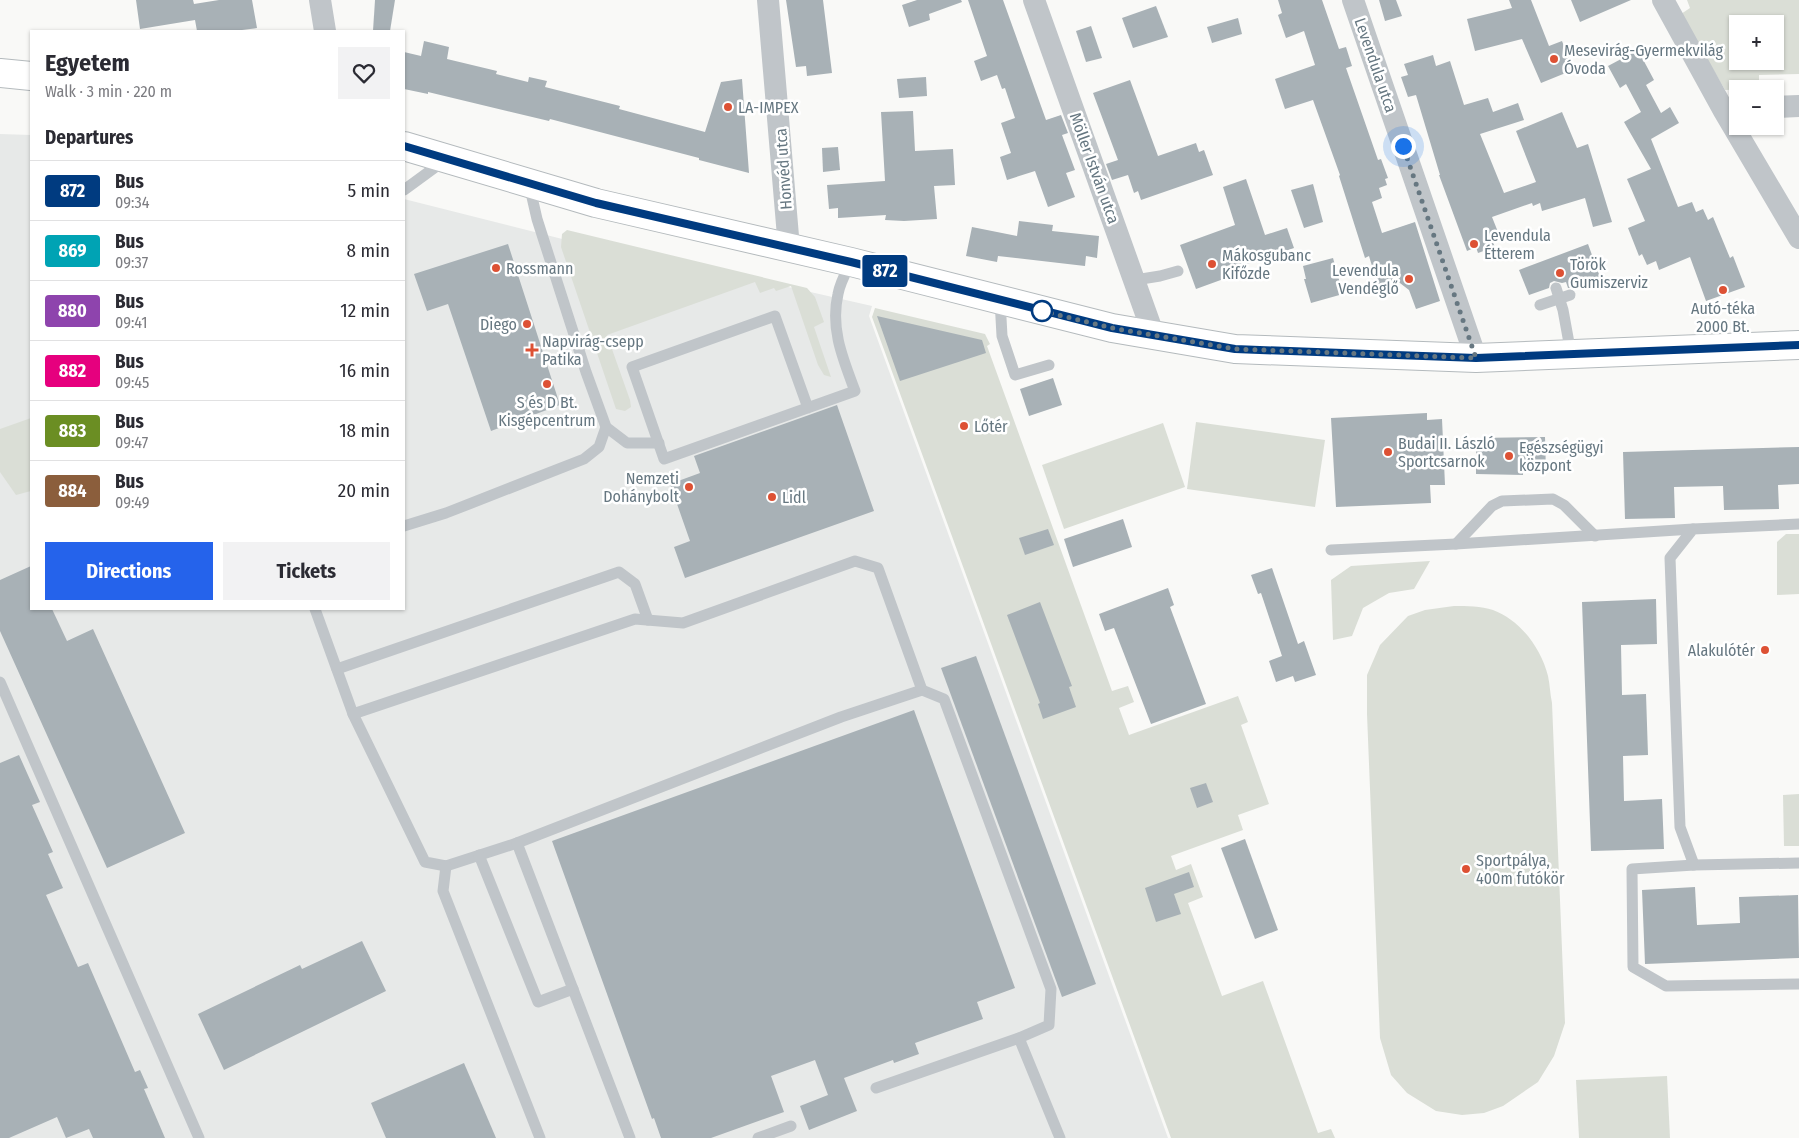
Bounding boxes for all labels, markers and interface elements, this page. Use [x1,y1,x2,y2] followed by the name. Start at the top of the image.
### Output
[1351,15,1401,115] street label: Levendula utca
[1729,15,1784,135] map controls
[1729,15,1784,70] button: +
[1564,41,1724,78] place label: Mesevirág-Gyermekvilág Óvoda
[338,47,390,99] button: heart
[45,49,130,77] text: Egyetem
[1548,53,1560,65] marker: Mesevirág-Gyermekvilág Óvoda
[1729,80,1784,135] button: −
[45,82,172,101] text: Walk · 3 min · 220 m
[738,98,799,117] place label: LA-IMPEX
[722,101,734,113] marker: LA-IMPEX
[1066,110,1123,226] street label: Möller István utca
[45,126,133,149] text: Departures
[771,127,796,210] street label: Honvéd utca
[1391,134,1416,159] your location
[115,170,144,193] text: Bus
[347,179,390,202] text: 5 min
[60,180,85,202] text: 872
[115,193,149,212] text: 09:34
[1484,226,1551,263] place label: Levendula Étterem
[115,230,144,253] text: Bus
[1468,238,1480,250] marker: Levendula Étterem
[347,239,390,262] text: 8 min
[59,240,87,262] text: 869
[1222,246,1311,283] place label: Mákosgubanc Kifőzde
[115,253,148,272] text: 09:37
[856,255,914,287] line badge: 872
[1570,255,1648,292] place label: Török Gumiszerviz
[1206,258,1218,270] marker: Mákosgubanc Kifőzde
[506,259,573,278] place label: Rossmann
[872,260,898,282] text: 872
[1332,261,1399,298] place label: Levendula Vendéglő
[490,262,502,274] marker: Rossmann
[1554,267,1566,279] marker: Török Gumiszerviz
[1403,273,1415,285] marker: Levendula Vendéglő
[1717,284,1729,296] marker: Autó-téka 2000 Bt.
[115,290,144,313] text: Bus
[340,299,390,322] text: 12 min
[1691,299,1755,336] place label: Autó-téka 2000 Bt.
[58,300,87,322] text: 880
[1031,300,1053,322] unlabelled marker
[115,313,147,332] text: 09:41
[480,315,517,334] place label: Diego
[521,318,533,330] marker: Diego
[542,332,644,369] place label: Napvirág-csepp Patika
[526,344,538,356] marker: Napvirág-csepp Patika
[115,350,144,373] text: Bus
[339,359,390,382] text: 16 min
[59,360,86,382] text: 882
[115,373,149,392] text: 09:45
[541,378,553,390] marker: S és D Bt. Kisgépcentrum
[498,393,596,430] place label: S és D Bt. Kisgépcentrum
[115,410,144,433] text: Bus
[974,417,1008,436] place label: Lőtér
[339,419,390,442] text: 18 min
[59,420,86,442] text: 883
[958,420,970,432] marker: Lőtér
[115,433,148,452] text: 09:47
[1398,434,1495,471] place label: Budai II. László Sportcsarnok
[1519,438,1604,475] place label: Egészségügyi központ
[1382,446,1394,458] marker: Budai II. László Sportcsarnok
[1503,450,1515,462] marker: Egészségügyi központ
[603,469,680,506] place label: Nemzeti Dohánybolt
[115,470,144,493] text: Bus
[338,479,390,502] text: 20 min
[58,480,87,502] text: 884
[683,481,695,493] marker: Nemzeti Dohánybolt
[782,488,806,507] place label: Lidl
[766,491,778,503] marker: Lidl
[115,493,150,512] text: 09:49
[45,542,213,600] button: Directions
[223,542,390,600] button: Tickets
[1688,641,1755,660] place label: Alakulótér
[1759,644,1771,656] marker: Alakulótér
[1476,851,1565,888] place label: Sportpálya, 400m futókör
[1460,863,1472,875] marker: Sportpálya, 400m futókör

